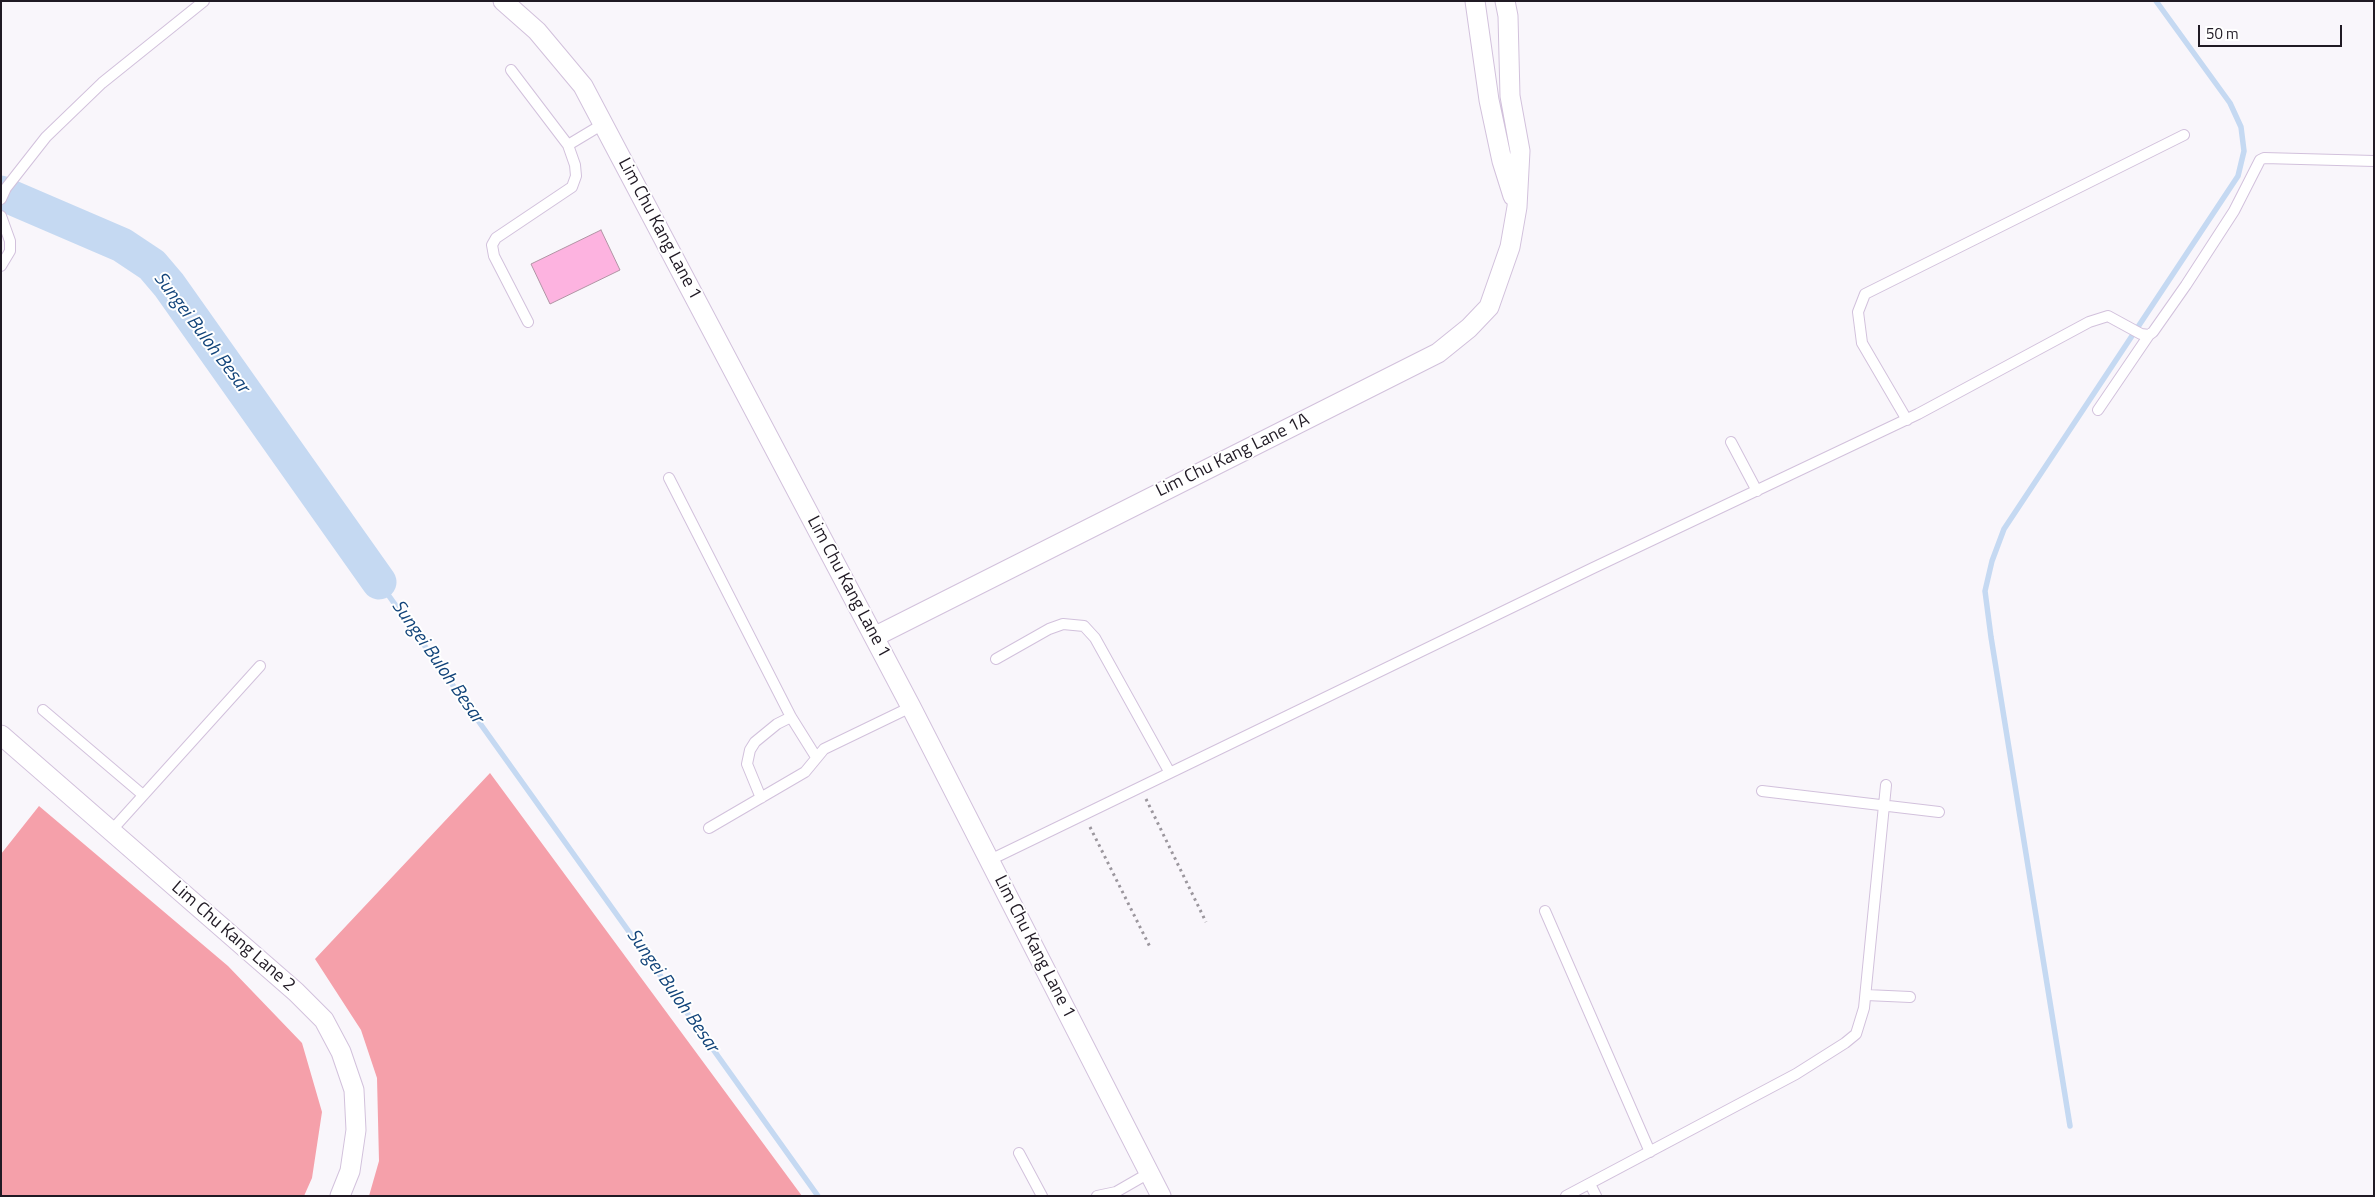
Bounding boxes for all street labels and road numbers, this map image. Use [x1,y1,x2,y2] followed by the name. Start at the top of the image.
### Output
[613,155,705,303] street label: Lim Chu Kang Lane 1
[1153,410,1313,502] street label: Lim Chu Kang Lane 1A
[802,513,894,661] street label: Lim Chu Kang Lane 1
[989,872,1079,1022] street label: Lim Chu Kang Lane 1
[167,877,299,997] street label: Lim Chu Kang Lane 2

